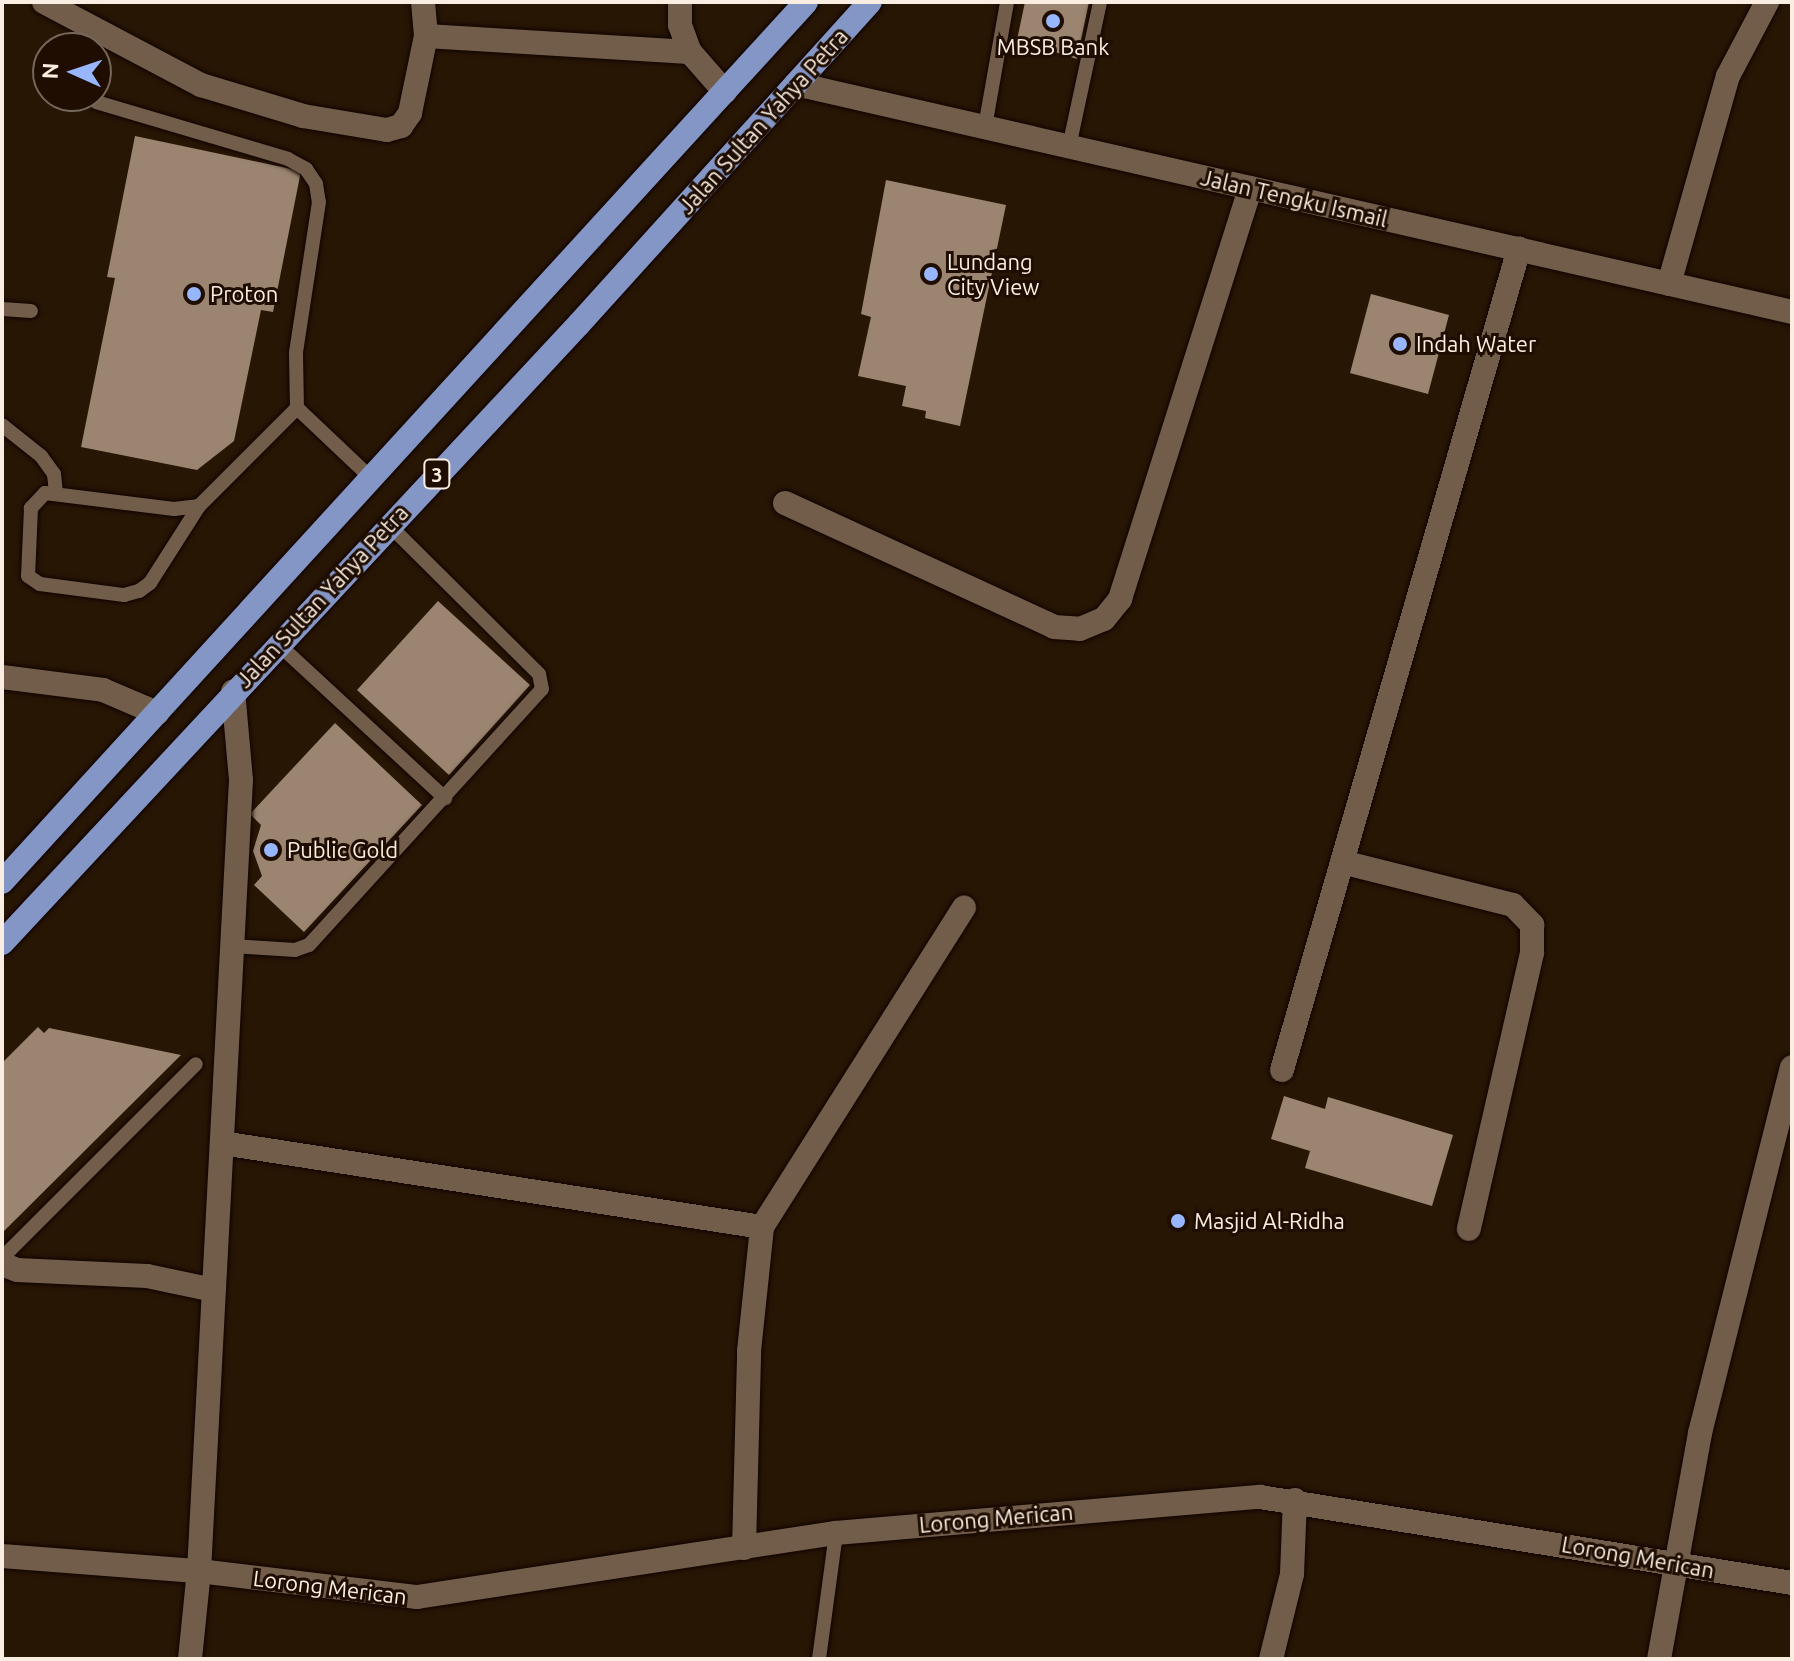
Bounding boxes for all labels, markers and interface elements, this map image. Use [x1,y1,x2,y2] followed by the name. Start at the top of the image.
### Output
[1044,12,1062,30] marker: MBSB Bank
[673,23,853,219] street label: Jalan Sultan Yahya Petra
[32,32,112,112] north arrow
[997,34,1109,60] place label: MBSB Bank
[37,62,62,80] text: N
[1198,164,1390,232] street label: Jalan Tengku Ismail
[947,248,1039,300] place label: Lundang City View
[922,265,940,283] marker: Lundang City View
[210,281,278,307] place label: Proton
[185,285,203,303] marker: Proton
[1416,331,1536,357] place label: Indah Water
[1391,335,1409,353] marker: Indah Water
[423,458,451,490] road number: 3
[231,499,413,693] street label: Jalan Sultan Yahya Petra
[287,837,398,863] place label: Public Gold
[262,841,280,859] marker: Public Gold
[1194,1208,1345,1234] place label: Masjid Al-Ridha
[1169,1212,1187,1230] marker: Masjid Al-Ridha
[918,1498,1074,1538] street label: Lorong Merican
[1560,1531,1716,1583] street label: Lorong Merican
[252,1564,408,1610] street label: Lorong Merican

